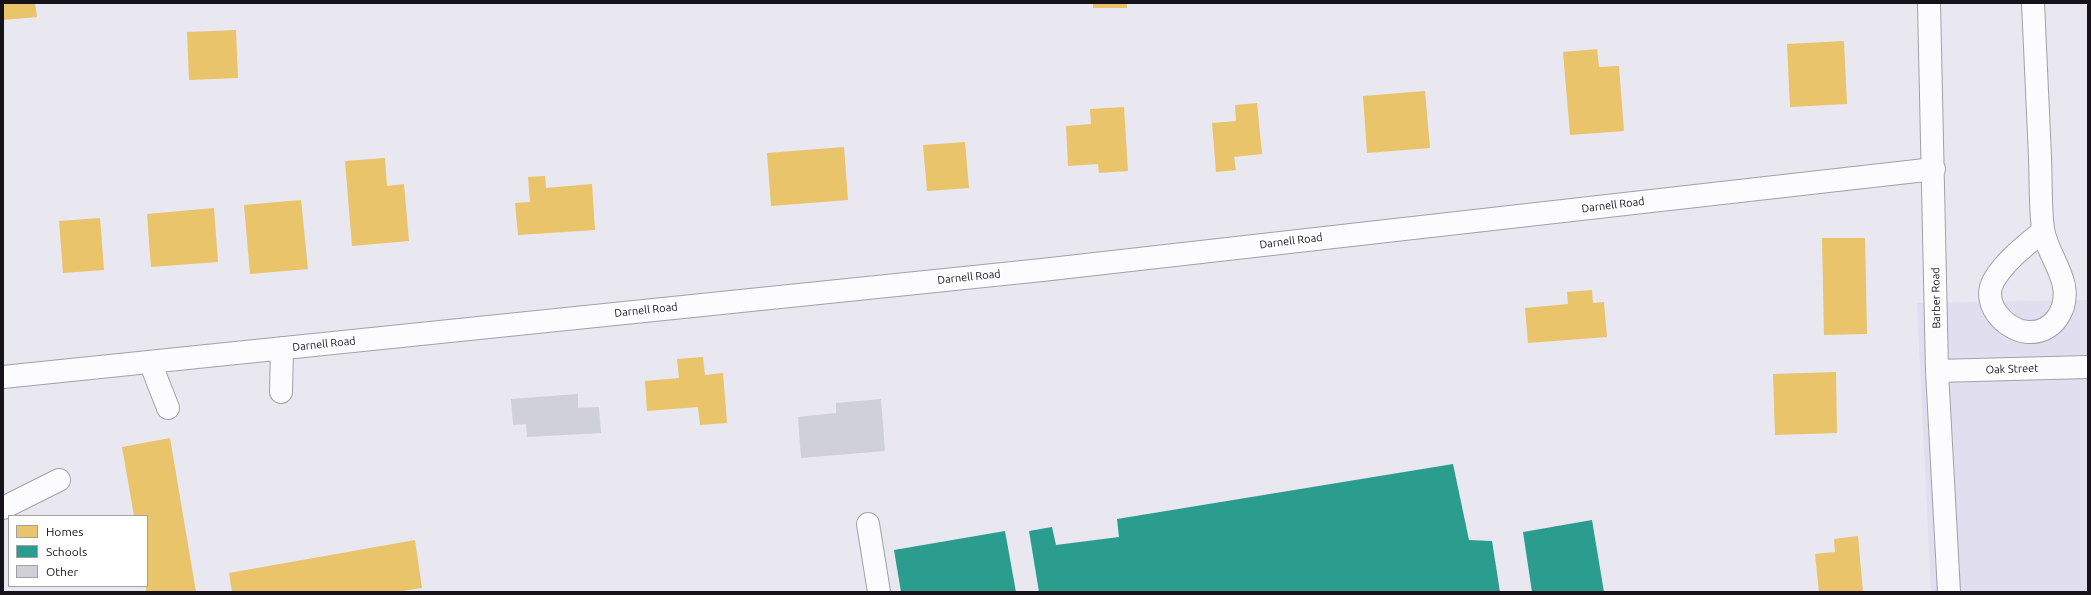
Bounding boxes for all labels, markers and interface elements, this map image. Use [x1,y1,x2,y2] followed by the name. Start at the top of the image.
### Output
[1581,195,1645,215] street label: Darnell Road
[1259,231,1323,251] street label: Darnell Road
[937,267,1001,287] street label: Darnell Road
[1929,267,1943,329] street label: Barber Road
[614,300,678,320] street label: Darnell Road
[292,334,356,354] street label: Darnell Road
[1985,361,2039,377] street label: Oak Street
[8,515,148,587] legend
[46,525,84,538] text: Homes
[46,545,87,558] text: Schools
[46,565,78,578] text: Other

